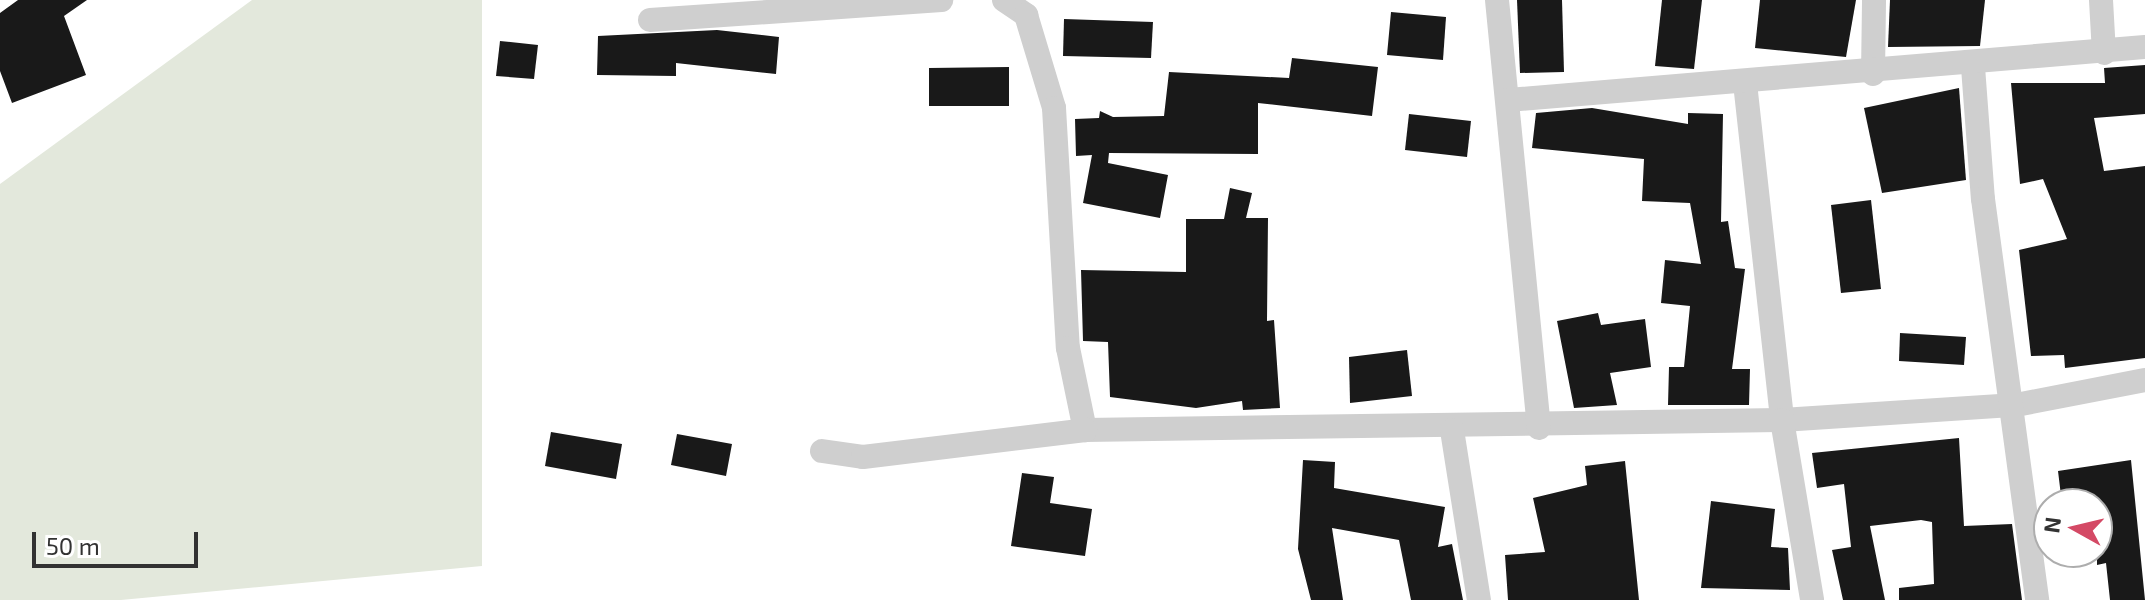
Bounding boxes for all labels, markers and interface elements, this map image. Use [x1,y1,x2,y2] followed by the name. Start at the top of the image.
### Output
[2033,488,2113,568] north arrow
[2037,515,2065,535] text: N
[36,516,202,566] scale bar
[46,531,100,560] text: 50 m

